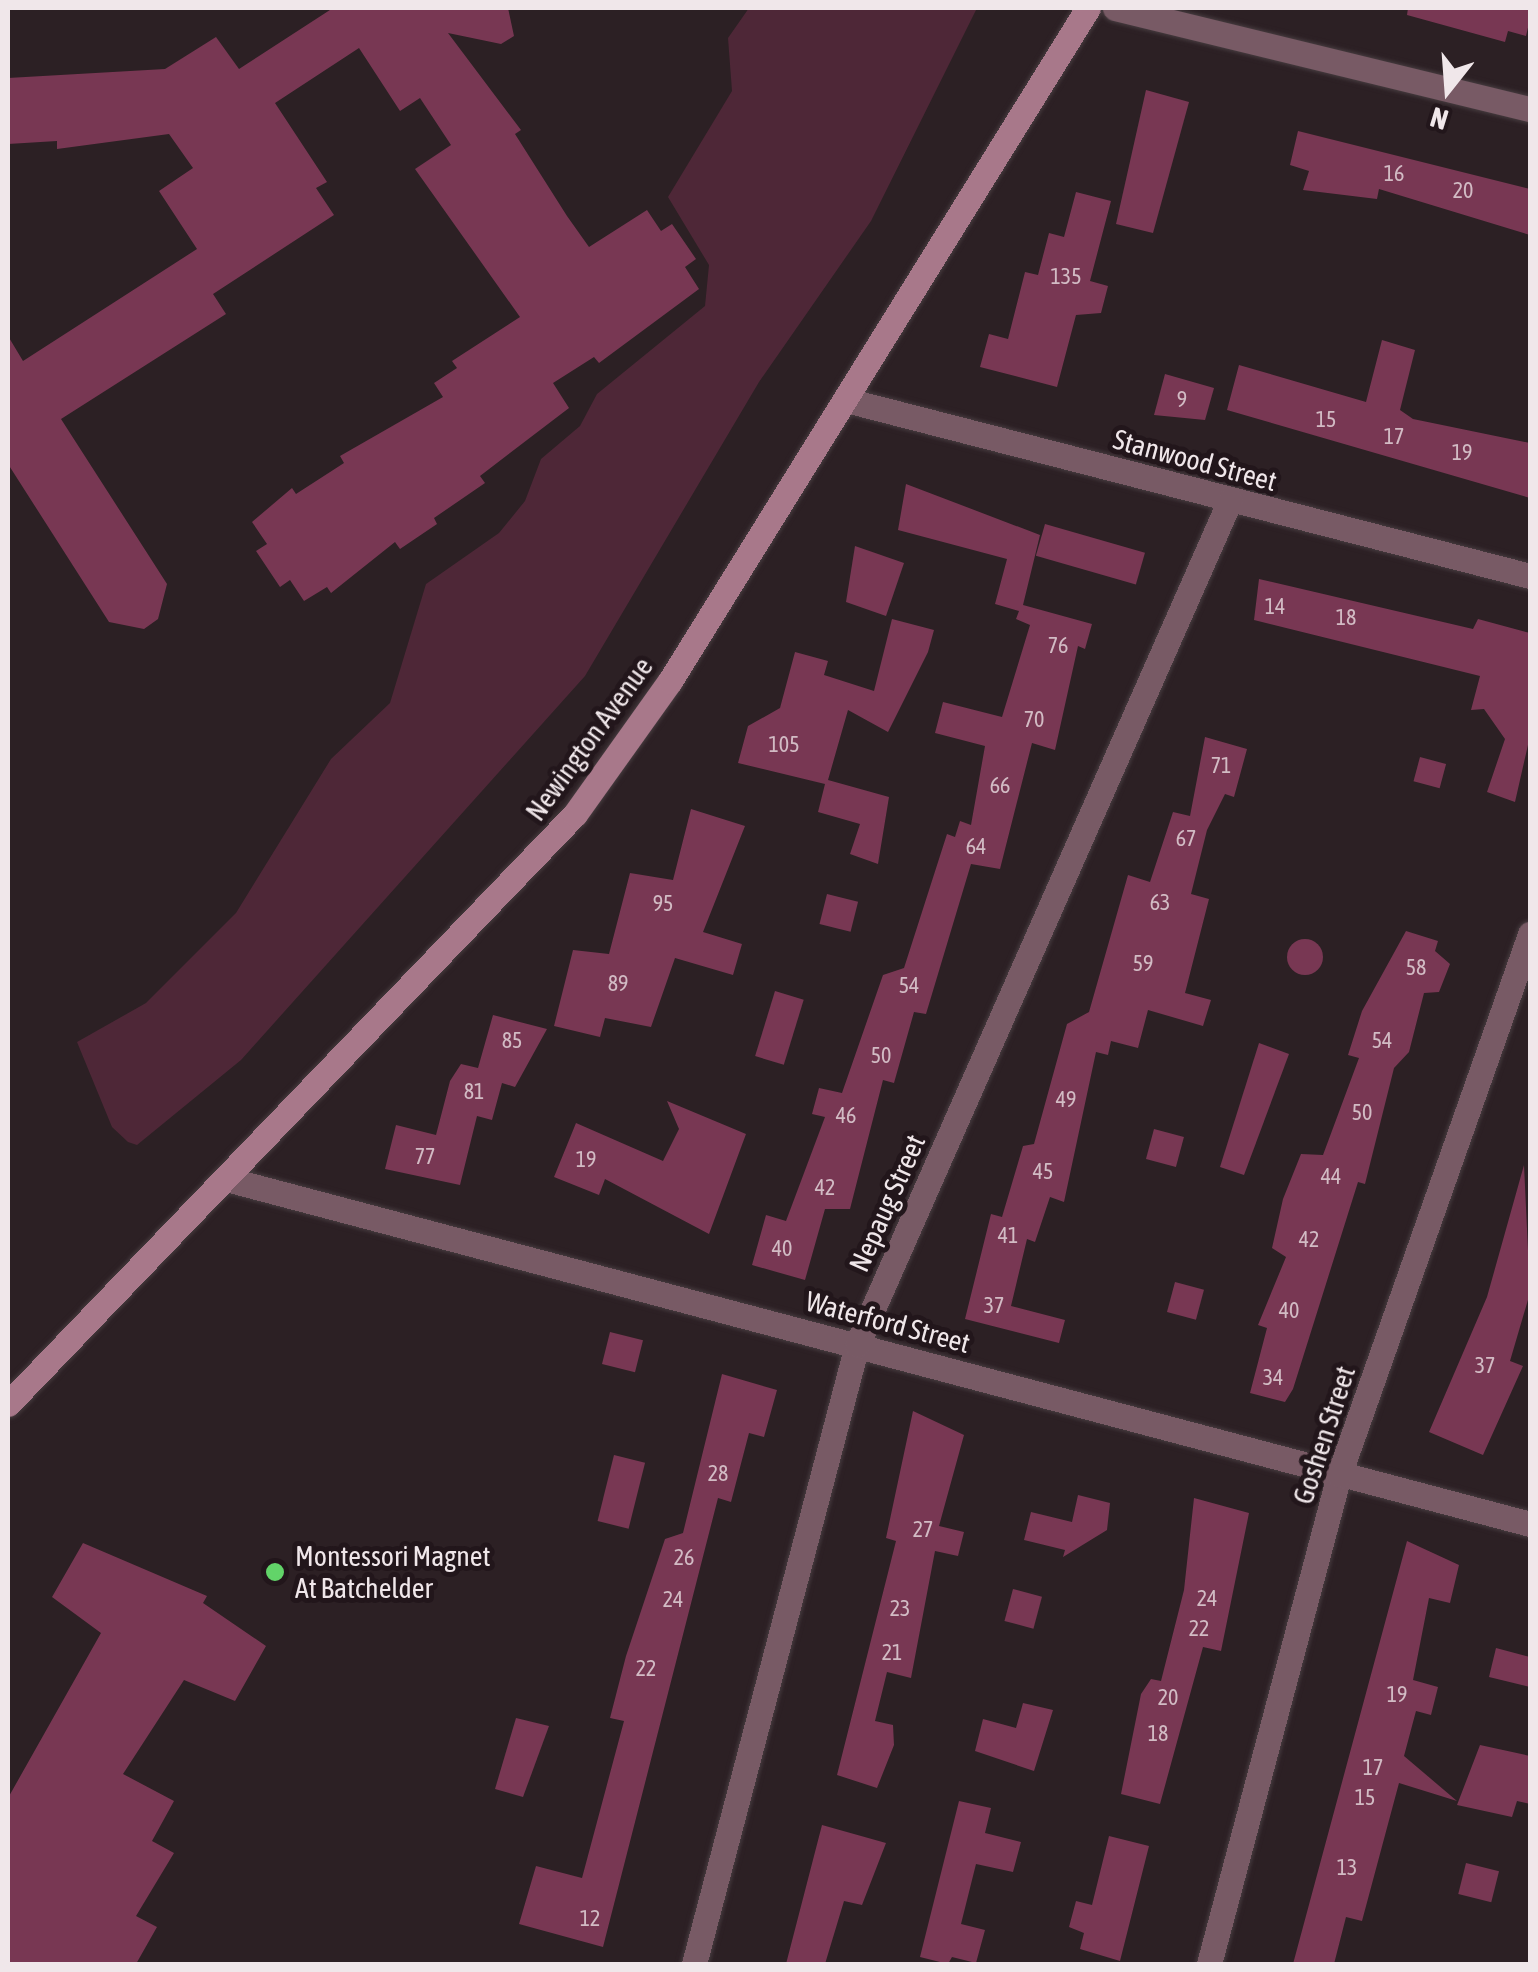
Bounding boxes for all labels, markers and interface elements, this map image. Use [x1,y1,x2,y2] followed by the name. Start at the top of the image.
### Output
[1398,40,1498,140] north arrow
[1427,101,1452,136] text: N
[1384,161,1404,187] house number: 16
[1453,178,1473,204] house number: 20
[1050,264,1082,290] house number: 135
[1177,387,1187,413] house number: 9
[1316,407,1336,433] house number: 15
[1110,422,1280,498] street label: Stanwood Street
[1384,424,1404,450] house number: 17
[1452,440,1472,466] house number: 19
[1265,594,1285,620] house number: 14
[1336,605,1356,631] house number: 18
[1048,633,1068,659] house number: 76
[519,651,659,827] street label: Newington Avenue
[1024,707,1044,733] house number: 70
[768,732,800,758] house number: 105
[1211,753,1231,779] house number: 71
[990,773,1010,799] house number: 66
[1176,826,1196,852] house number: 67
[966,834,986,860] house number: 64
[1150,890,1170,916] house number: 63
[653,891,673,917] house number: 95
[1133,951,1153,977] house number: 59
[1406,955,1426,981] house number: 58
[608,971,628,997] house number: 89
[899,973,919,999] house number: 54
[502,1028,522,1054] house number: 85
[1372,1028,1392,1054] house number: 54
[871,1043,891,1069] house number: 50
[464,1079,484,1105] house number: 81
[1056,1087,1076,1113] house number: 49
[1352,1100,1372,1126] house number: 50
[836,1103,856,1129] house number: 46
[842,1129,932,1277] street label: Nepaug Street
[415,1144,435,1170] house number: 77
[576,1147,596,1173] house number: 19
[1033,1159,1053,1185] house number: 45
[1321,1164,1341,1190] house number: 44
[815,1175,835,1201] house number: 42
[998,1223,1018,1249] house number: 41
[1299,1227,1319,1253] house number: 42
[772,1236,792,1262] house number: 40
[802,1284,974,1360] street label: Waterford Street
[984,1293,1004,1319] house number: 37
[1279,1298,1299,1324] house number: 40
[1475,1353,1495,1379] house number: 37
[1286,1362,1362,1508] street label: Goshen Street
[1263,1365,1283,1391] house number: 34
[708,1461,728,1487] house number: 28
[913,1517,933,1543] house number: 27
[295,1539,491,1605] place label: Montessori Magnet At Batchelder
[674,1545,694,1571] house number: 26
[264,1561,286,1583] marker: Montessori Magnet At Batchelder
[1197,1586,1217,1612] house number: 24
[663,1587,683,1613] house number: 24
[890,1596,910,1622] house number: 23
[1189,1616,1209,1642] house number: 22
[882,1640,902,1666] house number: 21
[636,1656,656,1682] house number: 22
[1387,1682,1407,1708] house number: 19
[1158,1685,1178,1711] house number: 20
[1148,1721,1168,1747] house number: 18
[1363,1755,1383,1781] house number: 17
[1355,1785,1375,1811] house number: 15
[1337,1855,1357,1881] house number: 13
[580,1906,600,1932] house number: 12

